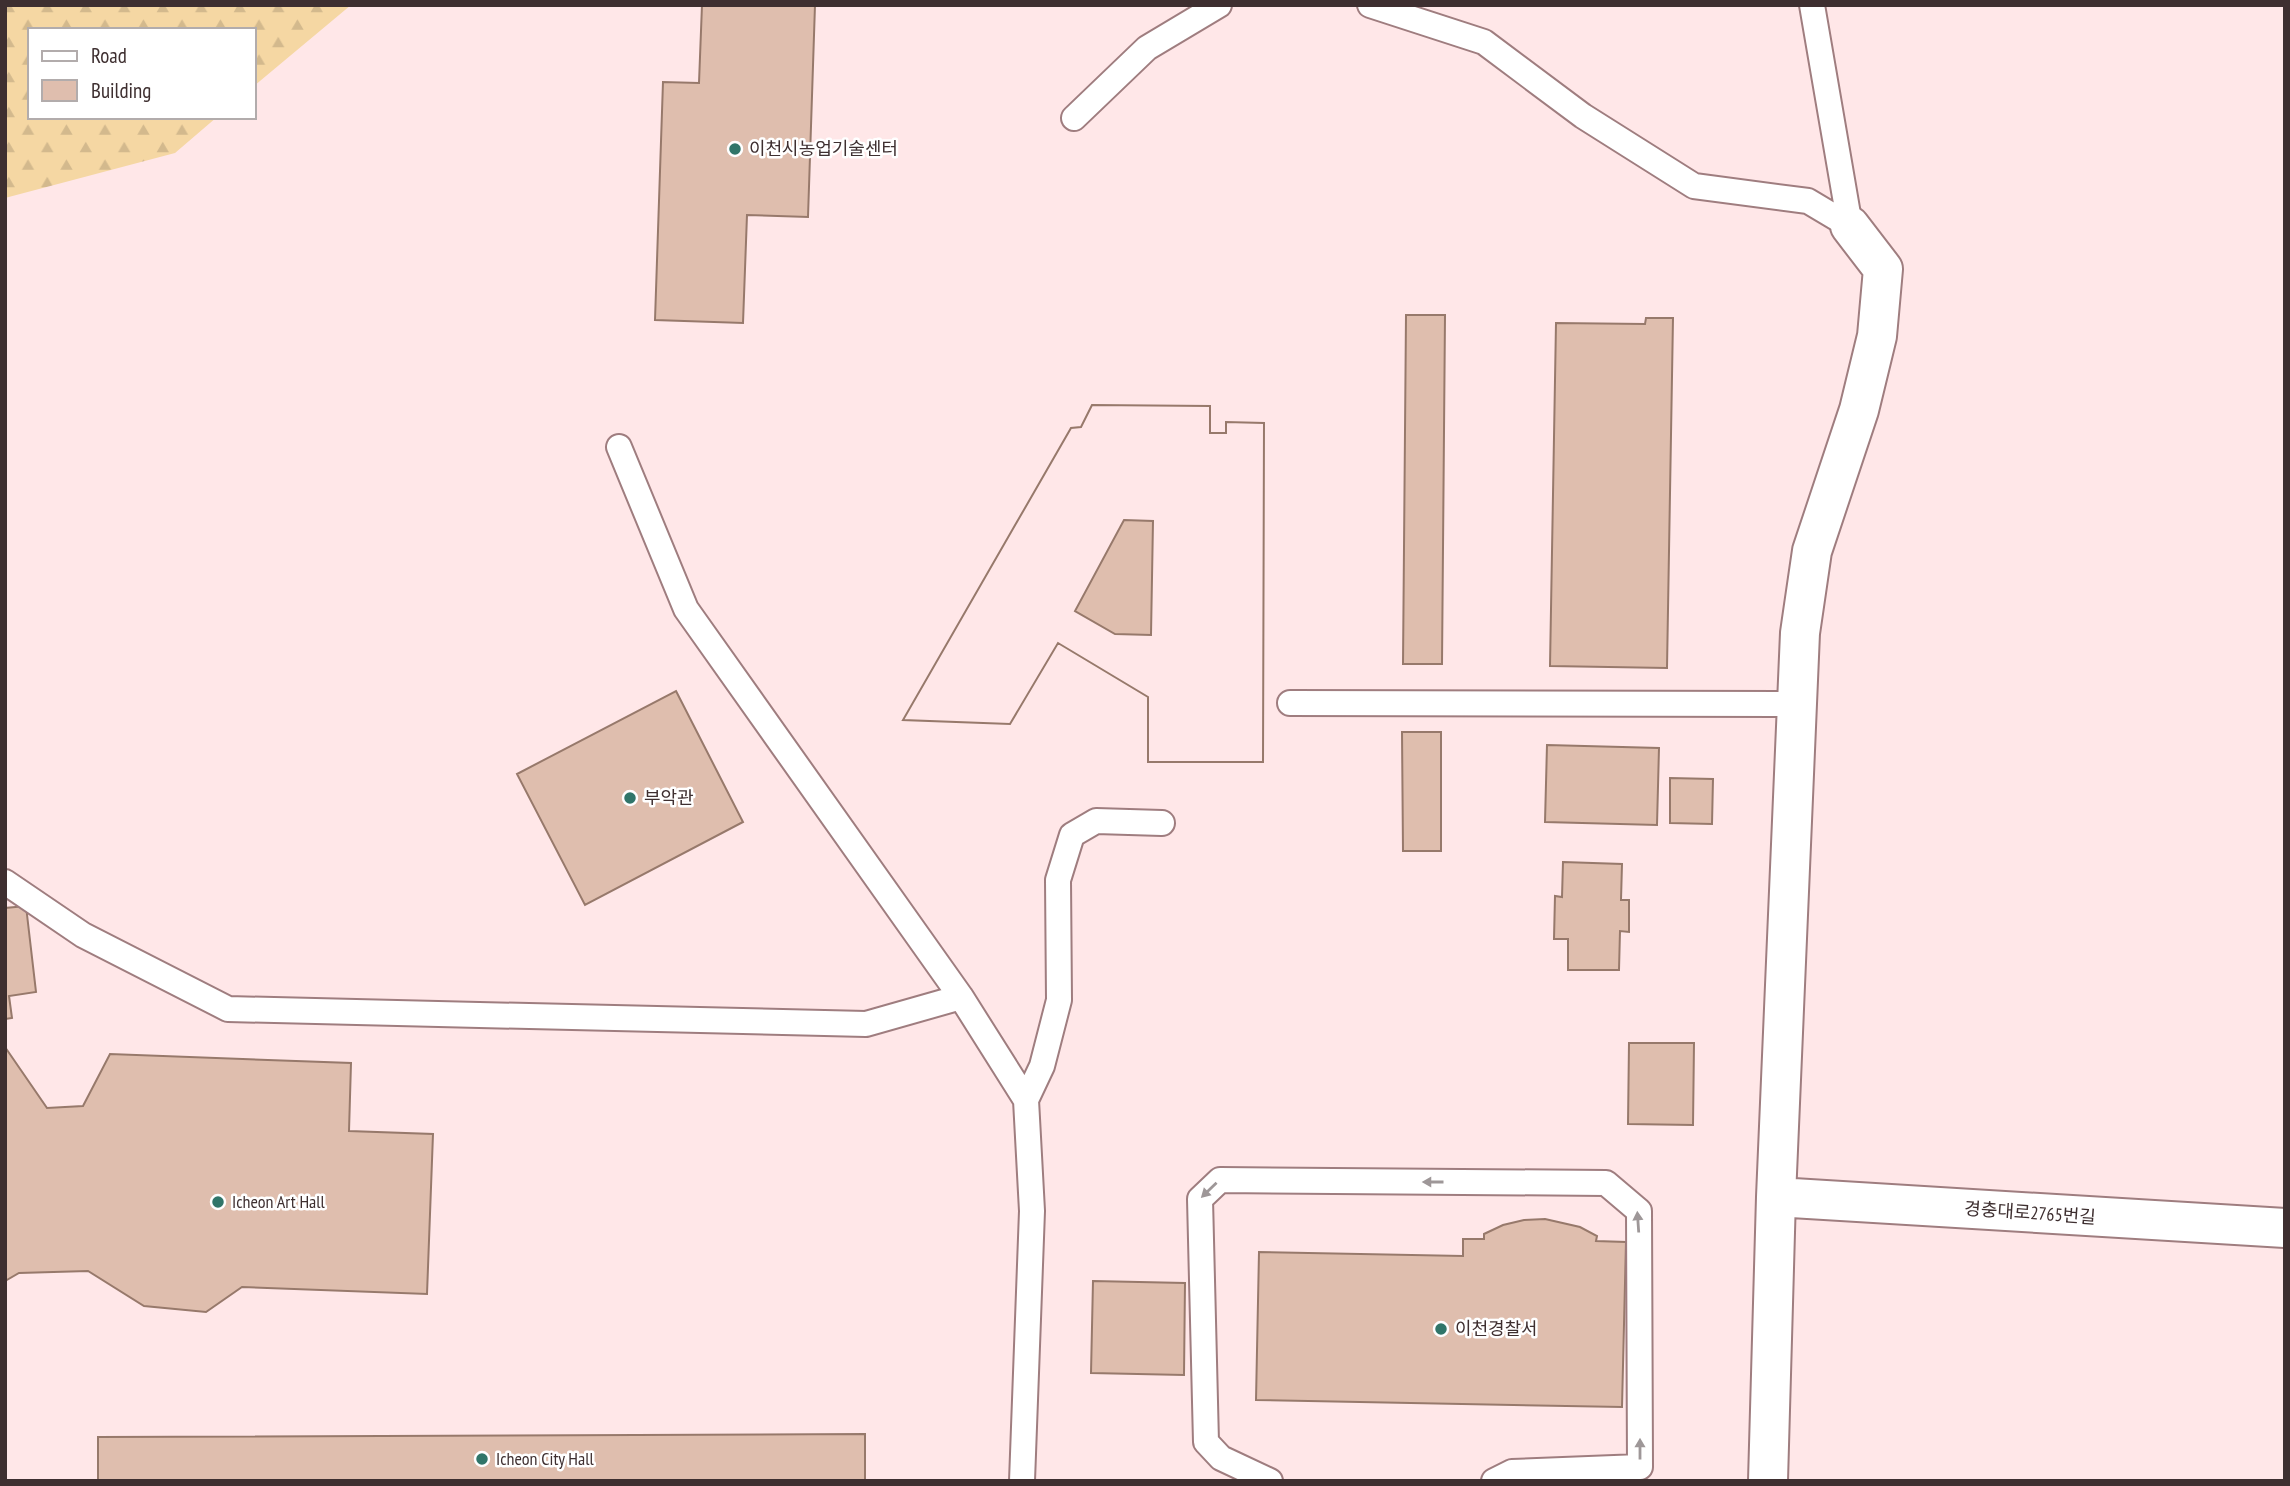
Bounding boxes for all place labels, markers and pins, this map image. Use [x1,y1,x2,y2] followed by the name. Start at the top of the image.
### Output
[749,137,898,160] place label: 이천시농업기술센터
[727,141,743,157] marker: 이천시농업기술센터
[644,786,694,809] place label: 부악관
[622,790,638,806] marker: 부악관
[232,1190,326,1213] place label: Icheon Art Hall
[210,1194,226,1210] marker: Icheon Art Hall
[1455,1317,1538,1340] place label: 이천경찰서
[1433,1321,1449,1337] marker: 이천경찰서
[496,1447,594,1470] place label: Icheon City Hall
[474,1451,490,1467] marker: Icheon City Hall

